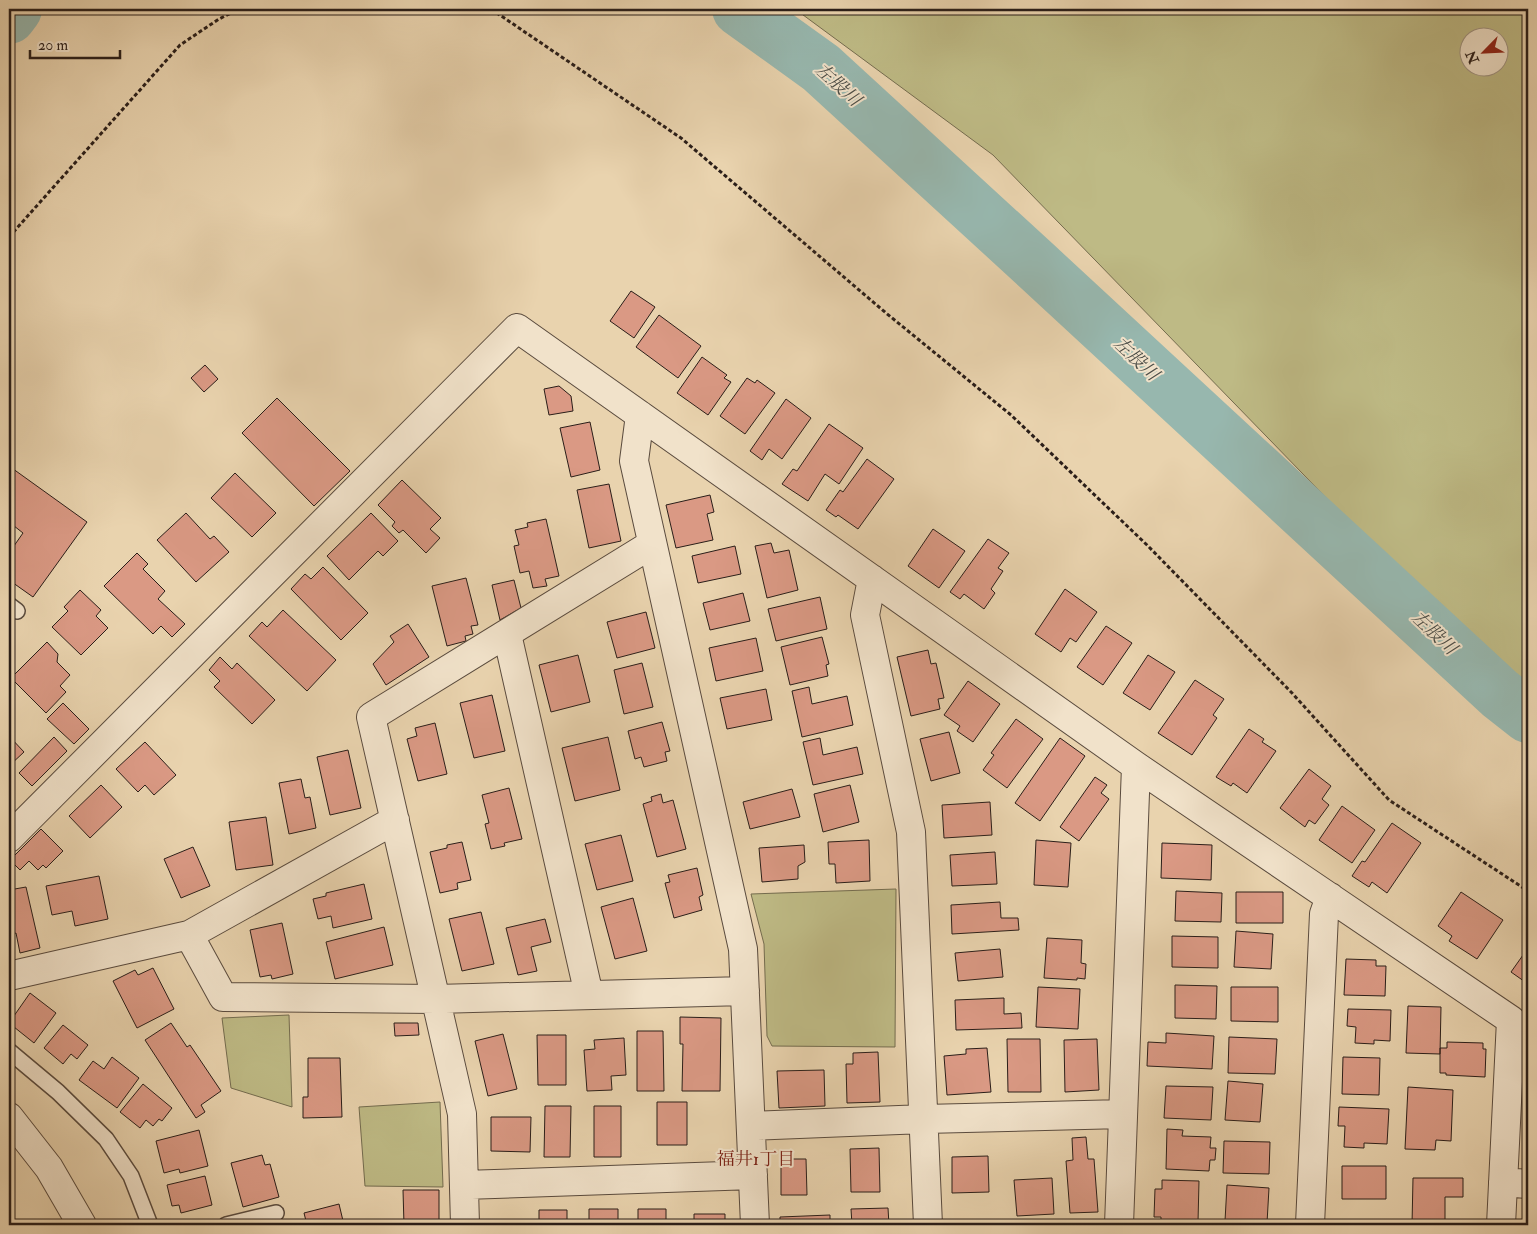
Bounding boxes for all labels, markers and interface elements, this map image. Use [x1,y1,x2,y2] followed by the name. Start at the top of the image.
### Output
[30,28,120,60] scale bar
[1460,28,1510,78] north arrow
[38,36,68,55] text: 20 m
[1462,47,1483,67] text: N
[810,58,867,113] water label: 左股川
[1108,332,1165,387] water label: 左股川
[1406,606,1463,661] water label: 左股川
[717,1148,795,1171] district label: 福井1丁目

